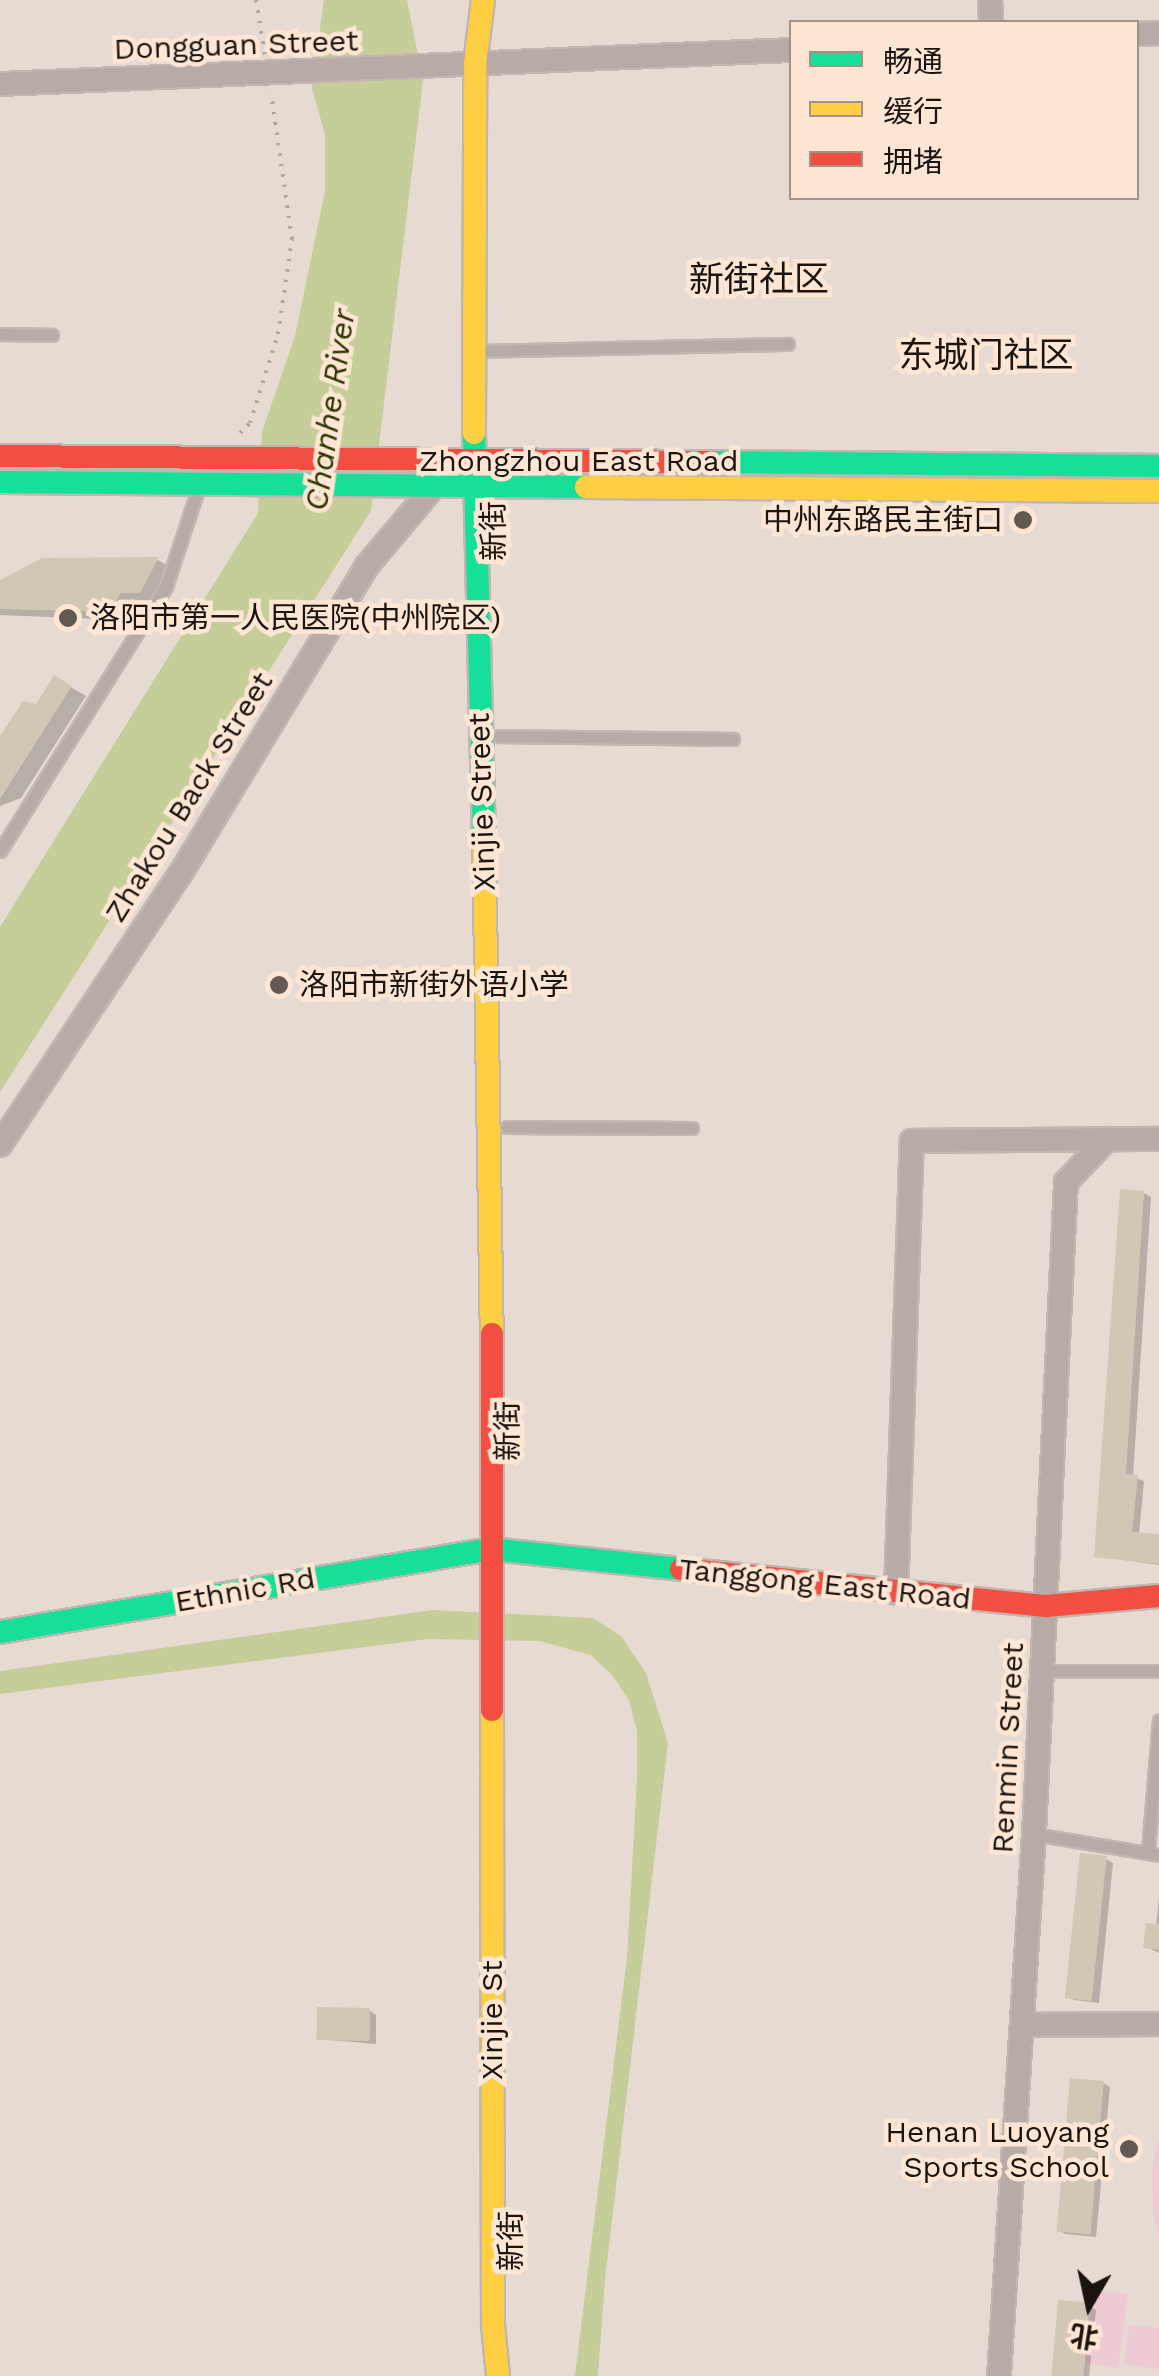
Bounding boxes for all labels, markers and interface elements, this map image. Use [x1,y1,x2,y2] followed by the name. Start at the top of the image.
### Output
[789,20,1139,200] legend
[113,23,359,67] street label: Dongguan Street
[883,44,943,79] text: 畅通
[883,94,943,129] text: 缓行
[883,144,943,179] text: 拥堵
[689,258,829,300] district label: 新街社区
[297,307,363,513] water label: Chanhe River
[899,334,1073,376] district label: 东城门社区
[419,443,739,479] street label: Zhongzhou East Road
[475,501,513,561] street label: 新街
[763,502,1003,538] place label: 中州东路民主街口
[1012,509,1034,531] marker: 中州东路民主街口
[90,600,501,636] place label: 洛阳市第一人民医院(中州院区)
[55,605,81,631] marker: 洛阳市第一人民医院(中州院区)
[97,665,281,929] street label: Zhakou Back Street
[461,712,503,892] street label: Xinjie Street
[299,967,569,1003] place label: 洛阳市新街外语小学
[268,974,290,996] marker: 洛阳市新街外语小学
[490,1401,526,1461] street label: 新街
[677,1551,973,1617] street label: Tanggong East Road
[172,1560,318,1620] street label: Ethnic Rd
[985,1642,1031,1854] street label: Renmin Street
[474,1960,510,2080] street label: Xinjie St
[885,2114,1109,2184] place label: Henan Luoyang Sports School
[1118,2138,1140,2160] marker: Henan Luoyang Sports School
[493,2211,529,2271] street label: 新街
[1039,2256,1139,2356] north arrow
[1068,2318,1101,2355] text: 北

